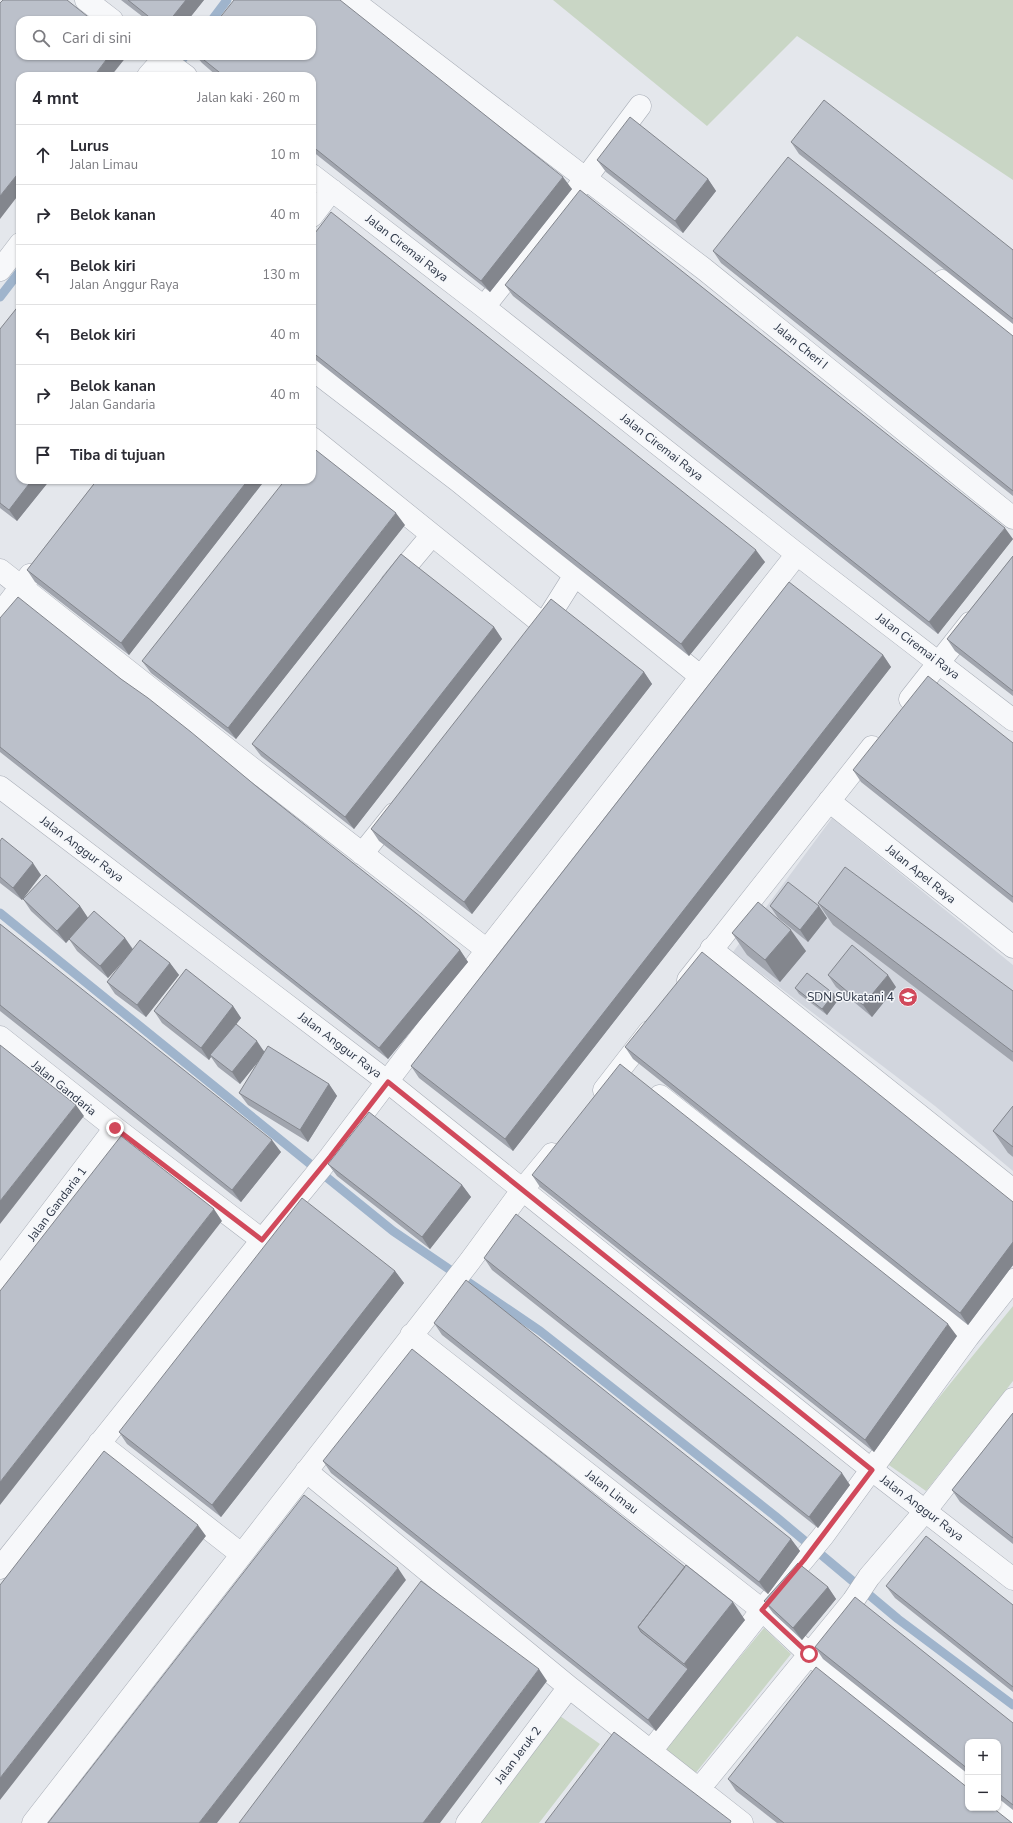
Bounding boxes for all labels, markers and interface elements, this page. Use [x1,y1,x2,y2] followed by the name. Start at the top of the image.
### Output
[16,16,316,60] search box
[30,27,52,49] icon: search
[62,28,131,48] text: Cari di sini
[32,87,78,110] text: 4 mnt
[197,89,300,107] text: Jalan kaki · 260 m
[70,136,109,156] text: Lurus
[32,144,54,166] icon: ahead
[270,146,300,164] text: 10 m
[70,156,138,174] text: Jalan Limau
[32,204,54,226] icon: right
[70,205,156,225] text: Belok kanan
[270,206,300,224] text: 40 m
[362,210,452,285] street label: Jalan Ciremai Raya
[70,256,135,276] text: Belok kiri
[32,264,54,286] icon: left
[262,266,300,284] text: 130 m
[70,276,179,294] text: Jalan Anggur Raya
[770,319,831,373] street label: Jalan Cheri I
[32,324,54,346] icon: left
[70,325,135,345] text: Belok kiri
[270,326,300,344] text: 40 m
[70,376,156,396] text: Belok kanan
[32,384,54,406] icon: right
[270,386,300,404] text: 40 m
[70,396,155,414] text: Jalan Gandaria
[617,409,707,484] street label: Jalan Ciremai Raya
[32,444,54,466] icon: arrive
[70,445,165,465] text: Tiba di tujuan
[872,609,963,683] street label: Jalan Ciremai Raya
[36,812,127,886] street label: Jalan Anggur Raya
[882,840,959,907] street label: Jalan Apel Raya
[897,986,919,1008] school or university icon: SDN SUkatani 4
[807,989,894,1005] place label: SDN SUkatani 4
[294,1008,385,1082] street label: Jalan Anggur Raya
[28,1056,100,1119] street label: Jalan Gandaria
[106,1119,124,1137] route end
[23,1164,90,1245] street label: Jalan Gandaria 1
[582,1466,642,1518] street label: Jalan Limau
[876,1471,967,1545] street label: Jalan Anggur Raya
[800,1645,818,1663] route start
[491,1723,545,1788] street label: Jalan Jeruk 2
[965,1739,1001,1811] map controls
[965,1739,1001,1775] button: +
[965,1775,1001,1811] button: −

